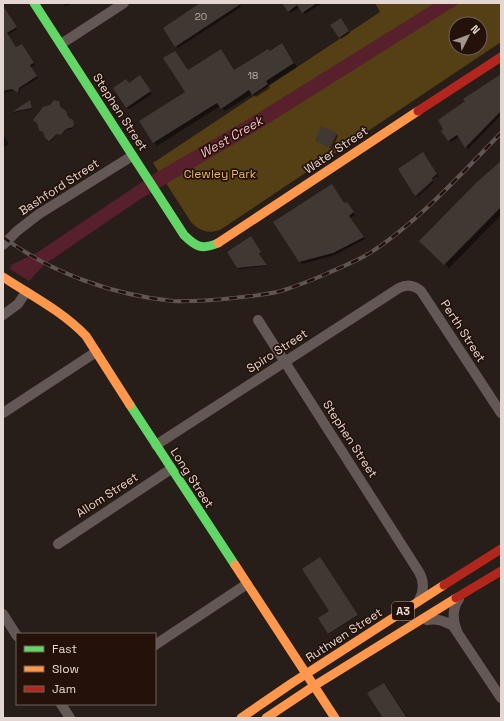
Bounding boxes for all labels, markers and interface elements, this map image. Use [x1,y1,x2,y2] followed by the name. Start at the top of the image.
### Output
[195,10,207,23] house number: 20
[448,16,488,56] north arrow
[468,22,483,37] text: N
[248,69,258,82] house number: 18
[89,70,151,154] street label: Stephen Street
[196,111,267,162] water label: West Creek
[301,123,371,177] street label: Water Street
[16,155,102,219] street label: Bashford Street
[184,166,257,182] park label: Clewley Park
[437,297,489,365] street label: Perth Street
[243,325,311,377] street label: Spiro Street
[319,397,381,481] street label: Stephen Street
[167,445,217,511] street label: Long Street
[73,469,141,521] street label: Allom Street
[392,602,414,620] road number: A3
[303,604,385,666] street label: Ruthven Street
[16,633,156,705] legend
[52,641,77,657] text: Fast
[52,661,79,677] text: Slow
[52,681,76,697] text: Jam

